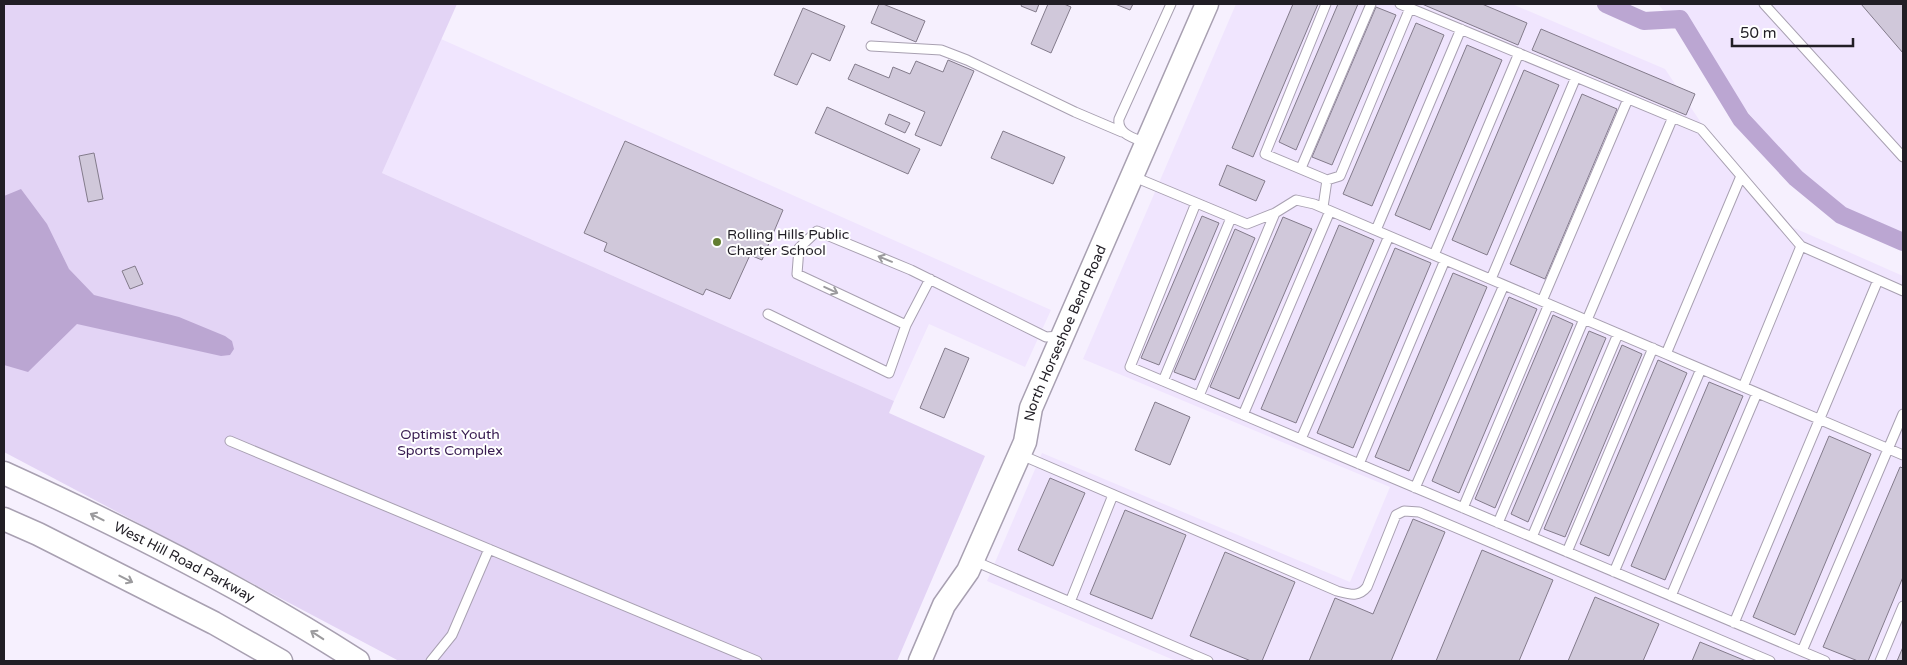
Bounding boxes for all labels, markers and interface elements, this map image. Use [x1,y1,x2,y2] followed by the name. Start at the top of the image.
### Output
[1732,15,1853,47] scale bar
[1740,24,1777,42] text: 50 m
[727,226,849,259] place label: Rolling Hills Public Charter School
[711,236,723,248] marker: Rolling Hills Public Charter School
[1020,242,1110,423] street label: North Horseshoe Bend Road
[878,254,893,263] one-way arrow
[823,286,838,295] one-way arrow
[397,426,503,459] park label: Optimist Youth Sports Complex
[90,512,105,521] one-way arrow
[111,518,258,606] street label: West Hill Road Parkway
[118,575,133,584] one-way arrow
[311,629,325,639] one-way arrow

